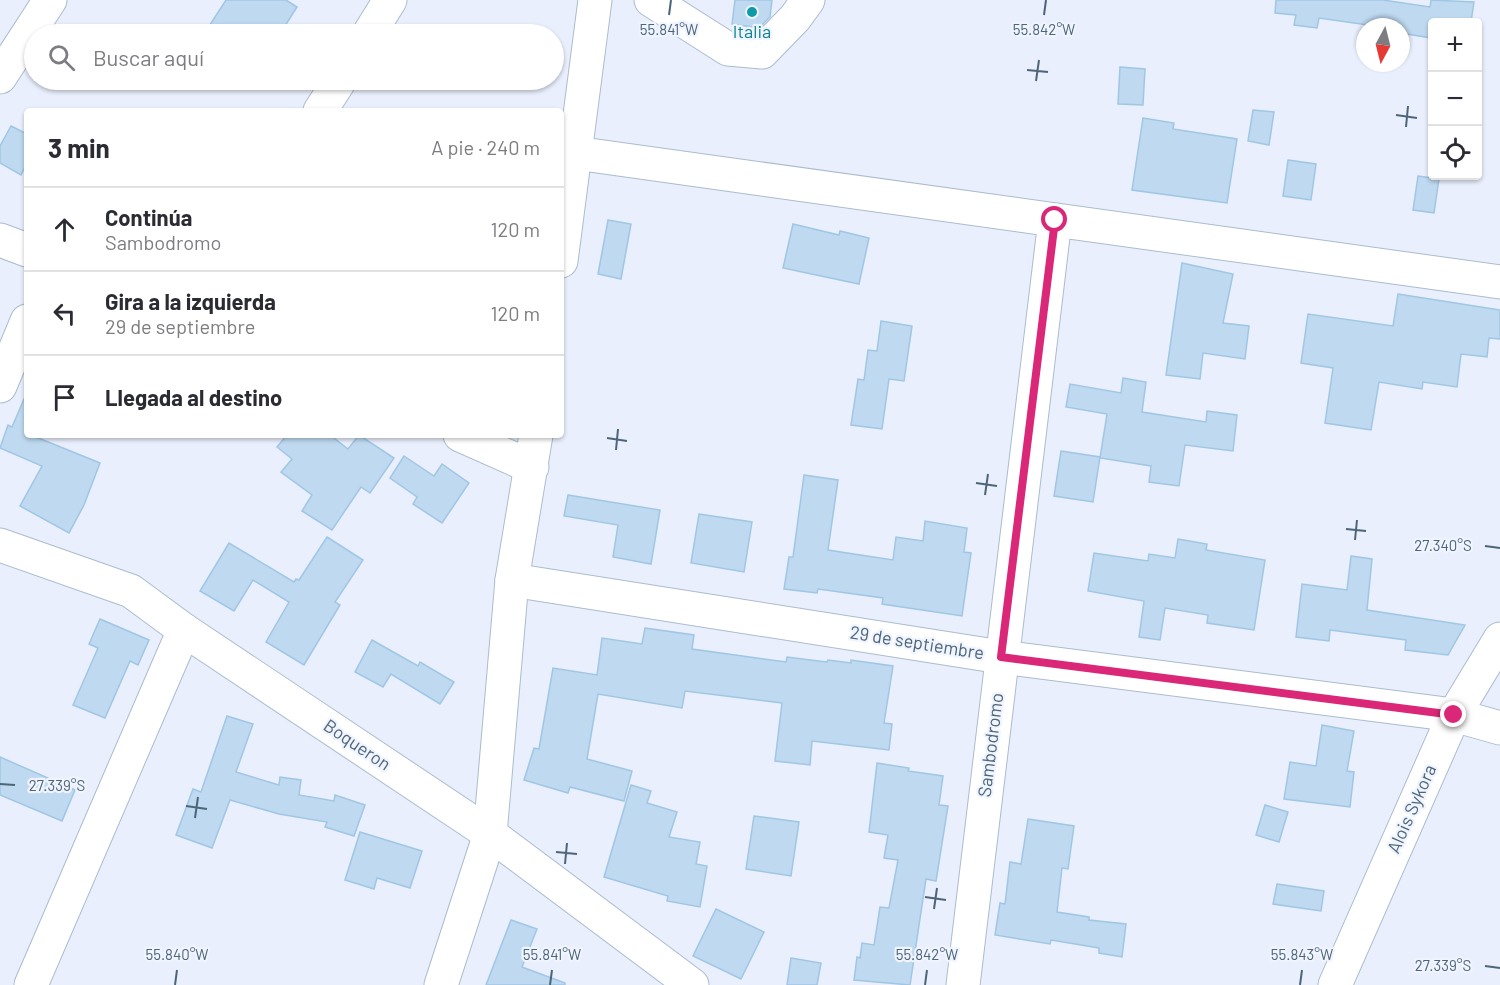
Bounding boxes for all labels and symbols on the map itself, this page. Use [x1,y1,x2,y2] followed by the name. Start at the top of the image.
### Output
[745,5,759,19] marker: Italia
[1356,18,1410,72] north arrow
[640,20,698,38] text: 55.841°W
[733,20,771,42] place label: Italia
[1013,20,1075,38] text: 55.842°W
[1041,206,1067,232] route start
[1414,536,1472,554] text: 27.340°S
[849,621,986,663] street label: 29 de septiembre
[973,692,1007,798] street label: Sambodromo
[1440,701,1466,727] route end
[320,714,395,775] street label: Boqueron
[1382,761,1440,856] street label: Alois Sykora
[29,776,85,794] text: 27.339°S
[145,945,209,963] text: 55.840°W
[523,945,581,963] text: 55.841°W
[896,945,958,963] text: 55.842°W
[1271,945,1333,963] text: 55.843°W
[1415,956,1471,974] text: 27.339°S

